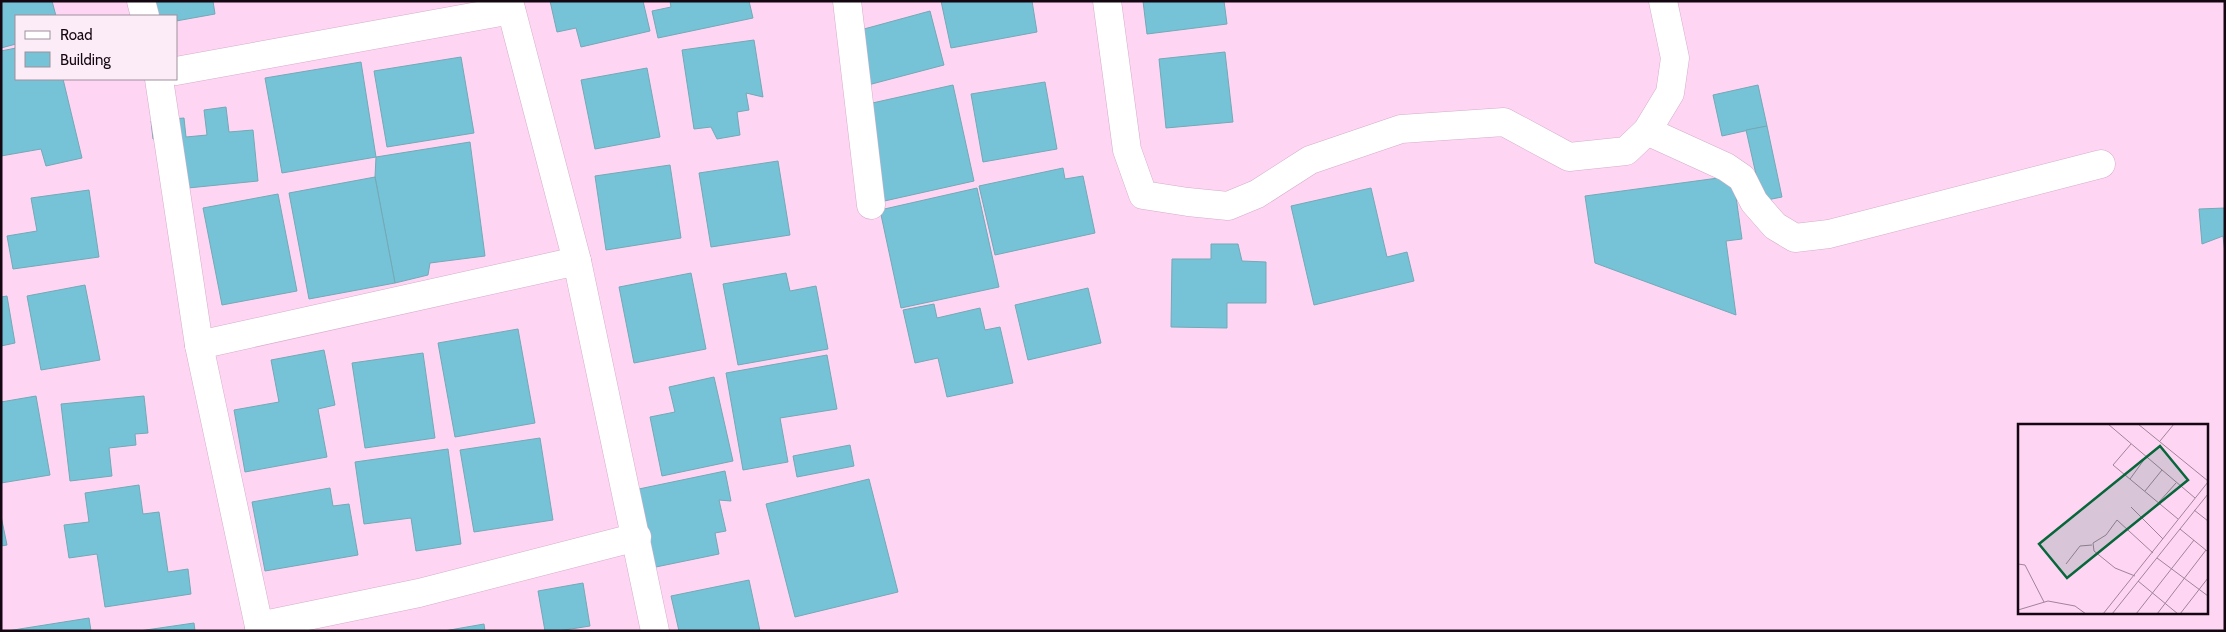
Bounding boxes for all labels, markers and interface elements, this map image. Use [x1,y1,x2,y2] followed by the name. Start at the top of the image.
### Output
[15,15,178,80] legend
[60,26,93,44] text: Road
[60,51,111,69] text: Building
[2018,424,2208,614] inset map

